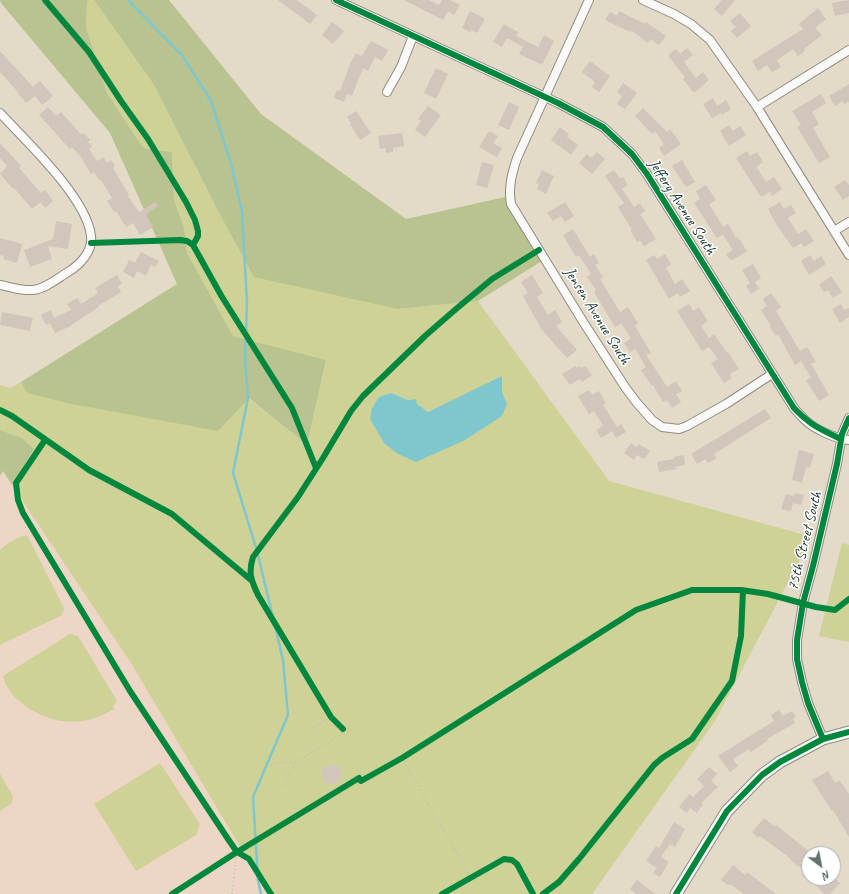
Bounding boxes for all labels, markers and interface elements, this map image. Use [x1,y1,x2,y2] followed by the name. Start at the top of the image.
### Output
[644,155,720,259] street label: Jeffery Avenue South
[559,264,635,368] street label: Jensen Avenue South
[783,490,827,592] street label: 75th Street South
[801,846,841,886] north arrow
[820,868,833,883] text: N

